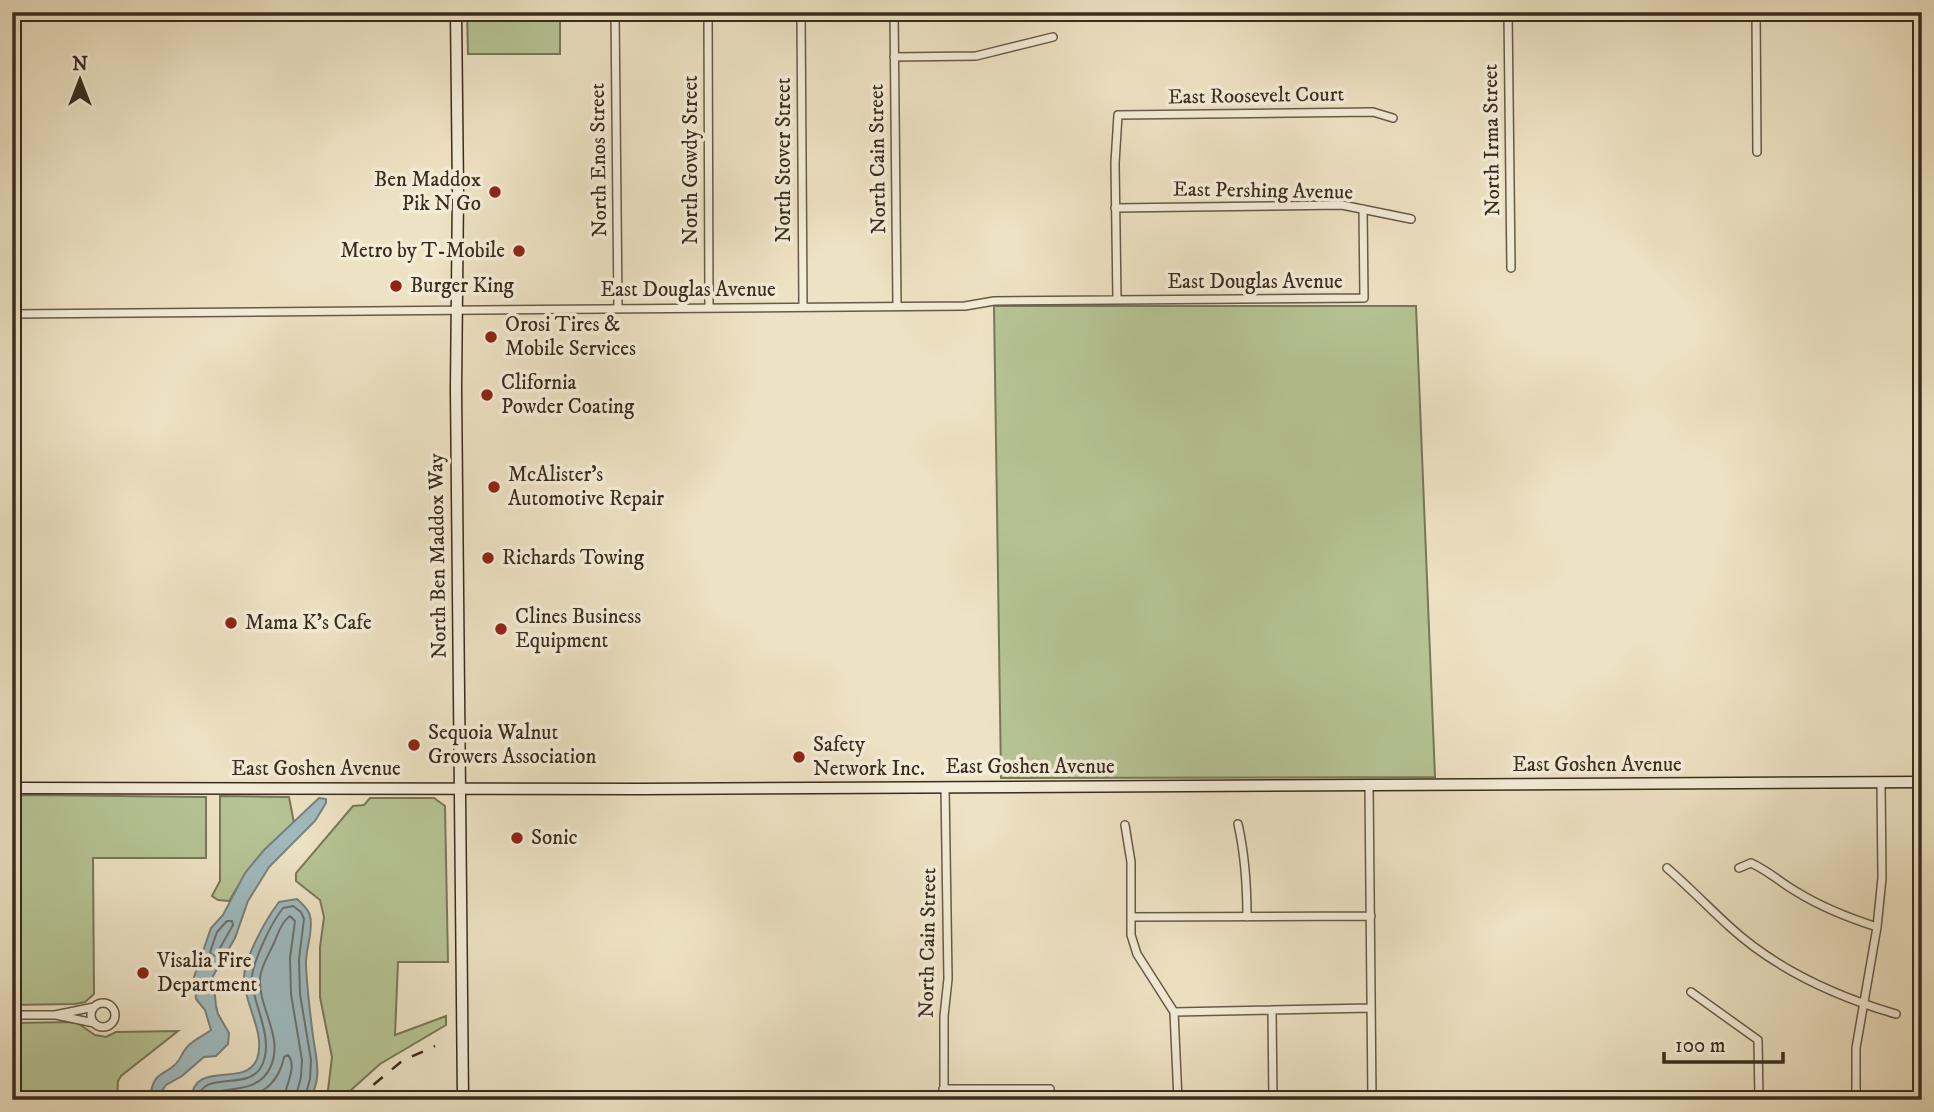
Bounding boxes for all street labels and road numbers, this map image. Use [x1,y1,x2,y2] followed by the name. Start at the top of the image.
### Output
[1478,63,1506,216] street label: North Irma Street
[678,75,704,245] street label: North Gowdy Street
[771,77,797,242] street label: North Stover Street
[1168,81,1345,111] street label: East Roosevelt Court
[585,82,613,237] street label: North Enos Street
[864,83,892,234] street label: North Cain Street
[1173,176,1354,206] street label: East Pershing Avenue
[1167,269,1343,295] street label: East Douglas Avenue
[600,277,776,303] street label: East Douglas Avenue
[423,452,453,659] street label: North Ben Maddox Way
[1512,752,1682,778] street label: East Goshen Avenue
[945,754,1115,780] street label: East Goshen Avenue
[231,756,401,782] street label: East Goshen Avenue
[914,867,942,1018] street label: North Cain Street

